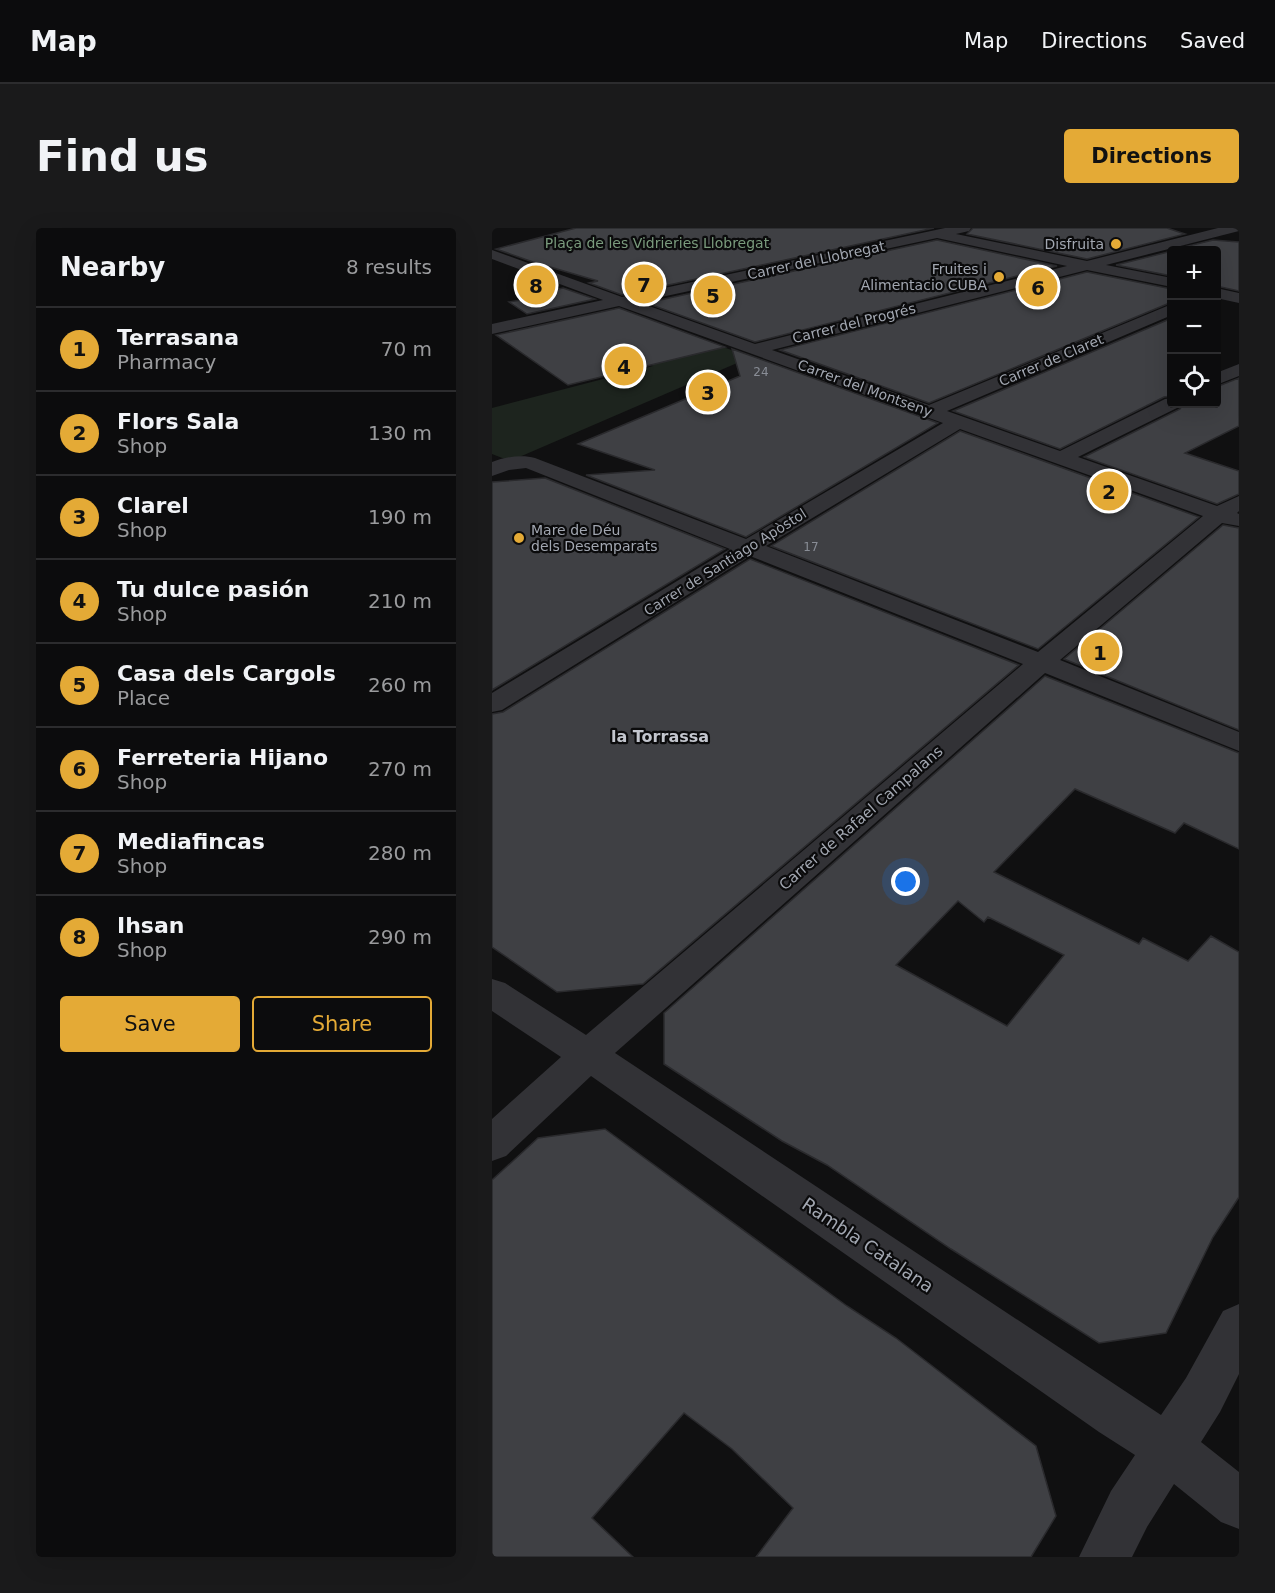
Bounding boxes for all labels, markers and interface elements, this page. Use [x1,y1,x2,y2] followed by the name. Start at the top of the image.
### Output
[30,25,97,58] text: Map
[964,29,1008,53] text: Map
[1041,29,1147,53] text: Directions
[1180,29,1245,53] text: Saved
[1064,129,1239,183] button: Directions
[36,132,209,181] text: Find us
[545,235,770,251] park label: Plaça de les Vidrieries Llobregat
[1045,236,1104,252] place label: Disfruita
[1109,237,1123,251] marker: Disfruita
[746,238,887,282] street label: Carrer del Llobregat
[1167,246,1221,408] map controls
[1167,246,1221,300] button: +
[60,252,165,282] text: Nearby
[346,255,432,279] text: 8 results
[861,261,987,293] place label: Fruites i Alimentacio CUBA
[516,262,555,308] pin: 8
[624,262,664,306] pin: 7
[1018,264,1058,310] pin: 6
[992,270,1006,284] marker: Fruites i Alimentacio CUBA
[694,272,732,318] pin: 5
[791,300,917,346] street label: Carrer del Progrés
[1167,300,1221,354] button: −
[117,325,239,350] text: Terrasana
[996,331,1106,389] street label: Carrer de Claret
[73,337,86,361] text: 1
[381,337,432,361] text: 70 m
[604,344,644,388] pin: 4
[117,350,216,374] text: Pharmacy
[1167,354,1221,408] button: locate
[796,356,934,420] street label: Carrer del Montseny
[753,365,769,379] house number: 24
[688,370,728,414] pin: 3
[117,409,239,434] text: Flors Sala
[73,421,86,445] text: 2
[368,421,432,445] text: 130 m
[117,434,167,458] text: Shop
[1090,468,1128,514] pin: 2
[117,493,189,518] text: Clarel
[73,505,86,529] text: 3
[368,505,432,529] text: 190 m
[641,505,809,619] street label: Carrer de Santiago Apòstol
[117,518,167,542] text: Shop
[531,522,658,554] place label: Mare de Déu dels Desemparats
[512,531,526,545] marker: Mare de Déu dels Desemparats
[803,540,819,554] house number: 17
[117,577,310,602] text: Tu dulce pasión
[73,589,86,613] text: 4
[368,589,432,613] text: 210 m
[117,602,167,626] text: Shop
[1080,630,1120,674] pin: 1
[117,661,336,686] text: Casa dels Cargols
[73,673,86,697] text: 5
[368,673,432,697] text: 260 m
[117,686,170,710] text: Place
[611,727,709,746] district label: la Torrassa
[776,742,947,894] street label: Carrer de Rafael Campalans
[117,745,328,770] text: Ferreteria Hijano
[73,757,86,781] text: 6
[368,757,432,781] text: 270 m
[117,770,167,794] text: Shop
[117,829,265,854] text: Mediafincas
[73,841,86,865] text: 7
[368,841,432,865] text: 280 m
[117,854,167,878] text: Shop
[891,867,920,896] your location
[117,913,184,938] text: Ihsan
[73,925,86,949] text: 8
[368,925,432,949] text: 290 m
[117,938,167,962] text: Shop
[60,996,240,1052] button: Save
[252,996,432,1052] button: Share
[798,1193,938,1297] street label: Rambla Catalana

